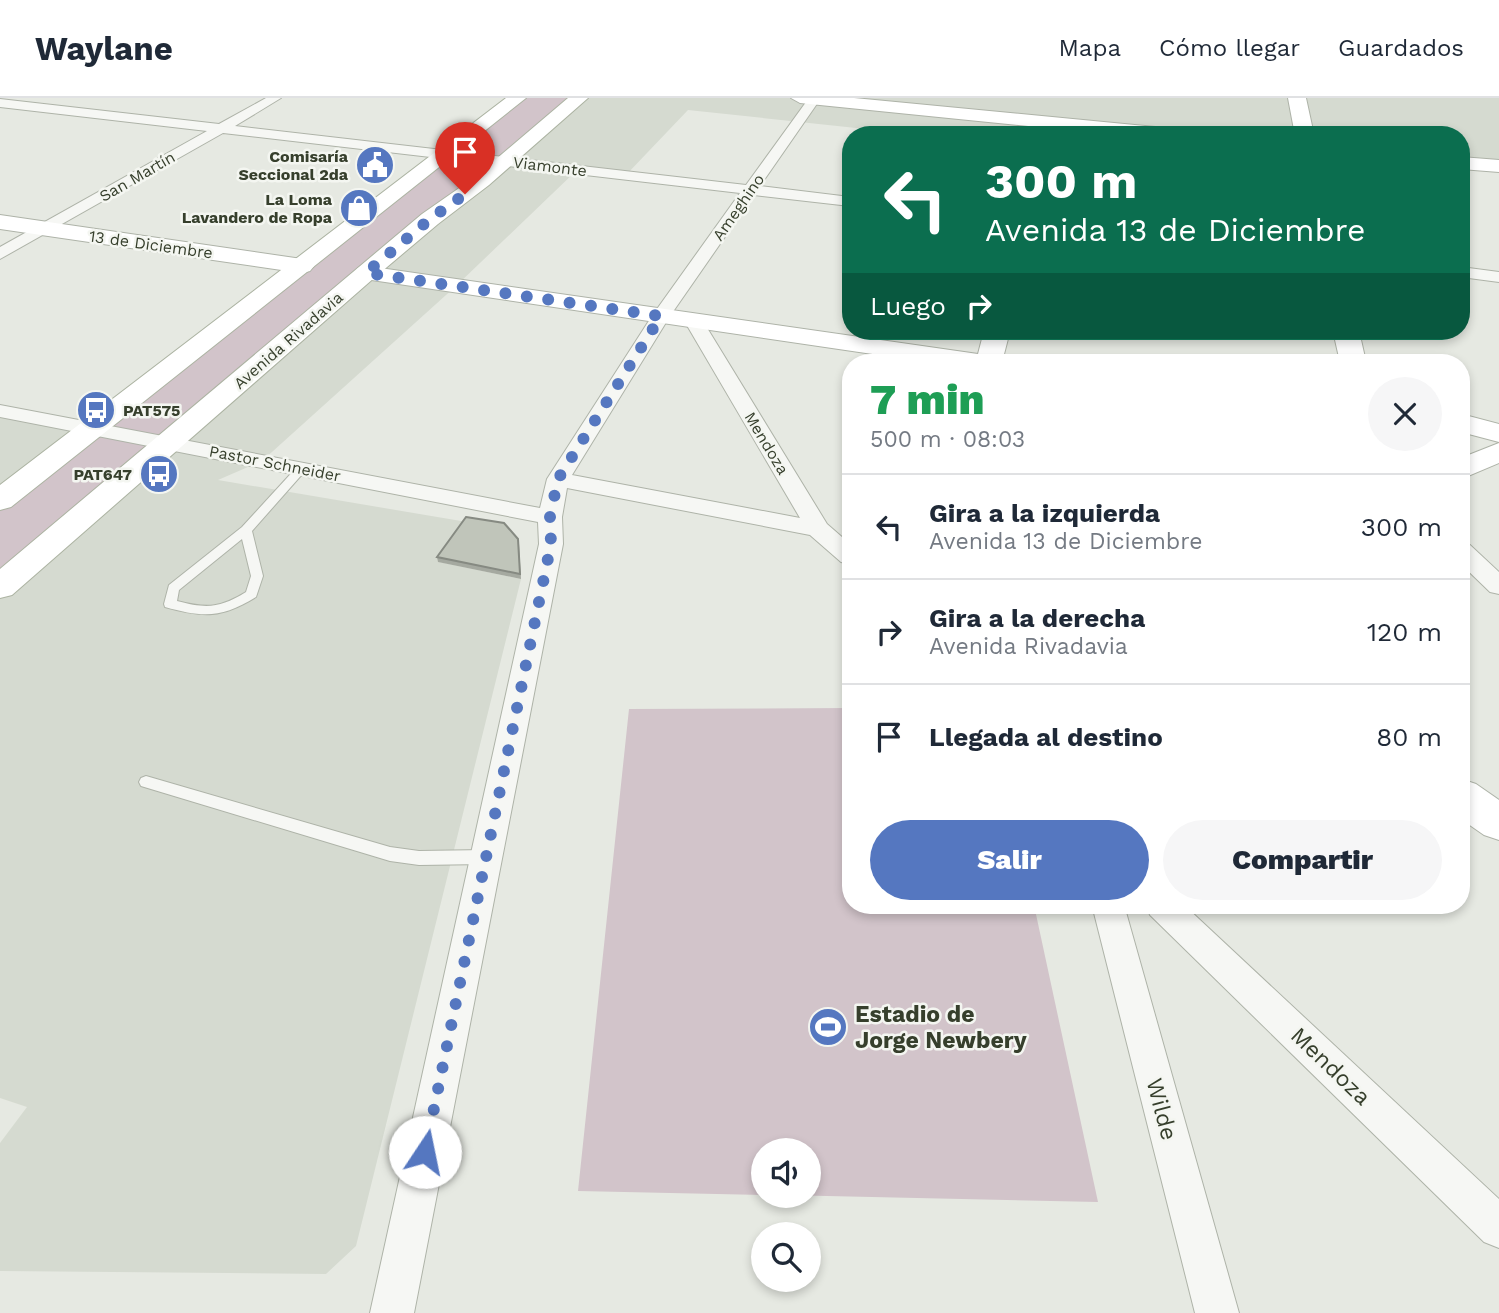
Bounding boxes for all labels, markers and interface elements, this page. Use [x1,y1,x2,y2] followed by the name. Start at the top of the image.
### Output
[35,29,173,68] text: Waylane
[1059,34,1121,62] text: Mapa
[1159,34,1300,62] text: Cómo llegar
[1338,34,1464,62] text: Guardados
[435,122,495,194] pin
[446,133,484,171] icon: arrive
[354,144,396,186] public building icon: Comisaría Seccional 2da
[96,147,178,206] street label: San Martín
[238,147,349,184] place label: Comisaría Seccional 2da
[985,152,1137,210] text: 300 m
[512,153,588,180] street label: Viamonte
[870,154,961,245] icon: left
[708,170,768,244] street label: Ameghino
[338,187,380,229] shop icon: La Loma Lavandero de Ropa
[182,190,333,227] place label: La Loma Lavandero de Ropa
[985,211,1366,249] text: Avenida 13 de Diciembre
[88,226,214,263] street label: 13 de Diciembre
[960,287,998,325] icon: right
[230,288,347,393] street label: Avenida Rivadavia
[870,291,946,321] text: Luego
[870,375,985,424] text: 7 min
[1368,377,1442,451] button: close
[75,389,117,431] bus stop icon: PAT575
[123,401,180,420] place label: PAT575
[740,408,793,478] street label: Mendoza
[870,426,1025,453] text: 500 m · 08:03
[208,441,343,486] street label: Pastor Schneider
[138,453,180,495] bus stop icon: PAT647
[73,465,132,484] place label: PAT647
[929,498,1160,528] text: Gira a la izquierda
[870,508,908,546] icon: left
[1361,512,1442,542] text: 300 m
[929,528,1203,555] text: Avenida 13 de Diciembre
[929,603,1145,633] text: Gira a la derecha
[870,613,908,651] icon: right
[1367,617,1442,647] text: 120 m
[929,633,1128,660] text: Avenida Rivadavia
[870,718,908,756] icon: arrive
[929,722,1163,752] text: Llegada al destino
[1376,722,1442,752] text: 80 m
[870,820,1149,900] button: Salir
[1163,820,1442,900] button: Compartir
[855,1001,1027,1054] place label: Estadio de Jorge Newbery
[807,1006,849,1048] sports icon: Estadio de Jorge Newbery
[1285,1022,1376,1111] street label: Mendoza
[1140,1075,1183,1143] street label: Wilde
[388,1115,462,1189] position arrow
[751,1138,821,1292] map controls
[751,1138,821,1208] button: sound
[751,1222,821,1292] button: search

